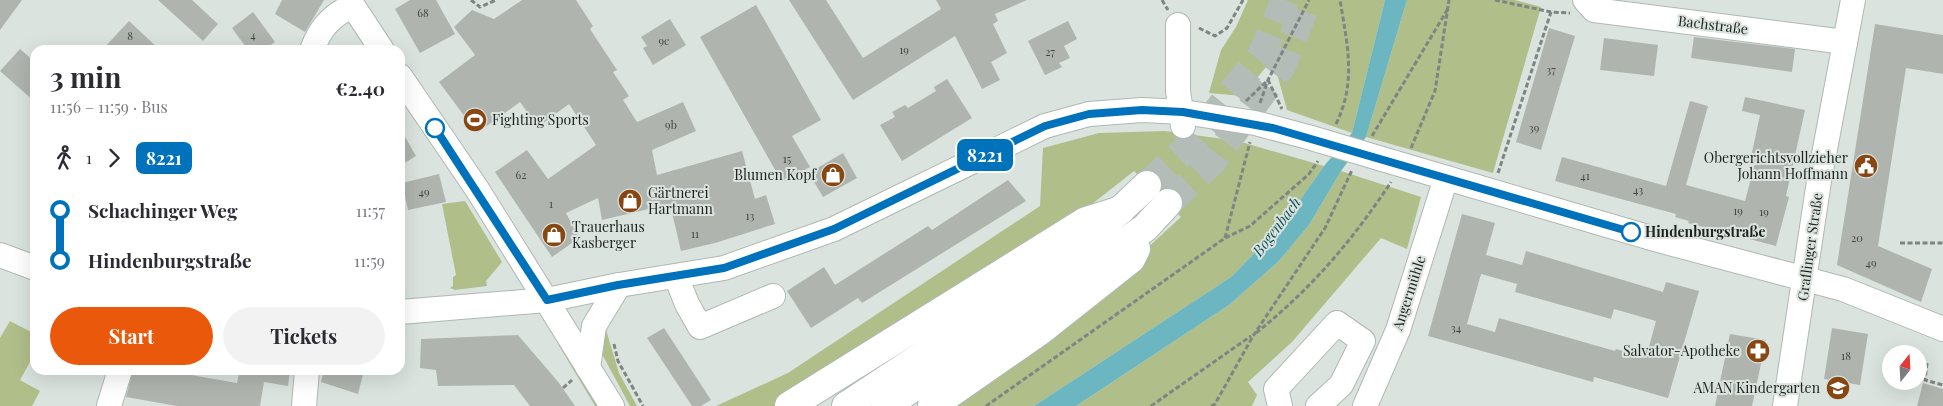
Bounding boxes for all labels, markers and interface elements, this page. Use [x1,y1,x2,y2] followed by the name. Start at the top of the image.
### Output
[417,5,429,20] house number: 68
[1677,11,1749,38] street label: Bachstraße
[250,27,256,42] house number: 4
[127,28,133,43] house number: 8
[659,33,669,48] house number: 9c
[899,42,909,57] house number: 19
[1045,44,1055,59] house number: 27
[50,58,121,95] text: 3 min
[1546,62,1556,77] house number: 37
[336,75,385,101] text: €2.40
[50,96,168,117] text: 11:56 – 11:59 · Bus
[462,107,488,133] sports icon: Fighting Sports
[492,110,589,129] place label: Fighting Sports
[665,117,677,132] house number: 9b
[425,118,445,138] unlabelled marker
[1529,120,1540,135] house number: 39
[950,139,1020,171] line badge: 8221
[967,143,1003,167] text: 8221
[50,144,78,172] icon: walk
[100,144,128,172] icon: forward
[146,146,182,170] text: 8221
[86,147,92,168] text: 1
[1704,148,1849,183] place label: Obergerichtsvollzieher Johann Hoffmann
[783,151,792,166] house number: 15
[1853,153,1879,179] public building icon: Obergerichtsvollzieher Johann Hoffmann
[820,162,846,188] shop icon: Blumen Kopf
[734,165,817,184] place label: Blumen Kopf
[516,167,526,182] house number: 62
[1580,168,1590,183] house number: 41
[1633,182,1643,197] house number: 43
[648,183,713,218] place label: Gärtnerei Hartmann
[418,184,430,199] house number: 49
[617,188,643,214] shop icon: Gärtnerei Hartmann
[1793,192,1826,302] street label: Graflinger Straße
[1247,193,1305,261] water label: Bogenbach
[549,196,553,211] house number: 1
[88,197,237,223] text: Schachinger Weg
[356,200,385,221] text: 11:57
[1733,203,1743,218] house number: 19
[1759,204,1769,219] house number: 19
[746,208,754,223] house number: 13
[572,217,645,252] place label: Trauerhaus Kasberger
[541,222,567,248] shop icon: Trauerhaus Kasberger
[1621,222,1641,242] marker: Hindenburgstraße
[1645,222,1765,241] place label: Hindenburgstraße
[691,226,699,241] house number: 11
[1851,230,1863,245] house number: 20
[88,247,251,273] text: Hindenburgstraße
[354,250,385,271] text: 11:59
[1387,253,1430,334] street label: Angermühle
[1865,255,1877,270] house number: 49
[50,307,213,365] button: Start
[223,307,385,365] button: Tickets
[1451,320,1462,335] house number: 34
[1745,338,1771,364] pharmacy icon: Salvator-Apotheke
[1623,341,1740,360] place label: Salvator-Apotheke
[1882,345,1928,390] north arrow
[1882,345,1927,390] map controls
[1841,348,1851,363] house number: 18
[1825,375,1851,401] school or university icon: AMAN Kindergarten
[1692,378,1821,397] place label: AMAN Kindergarten

